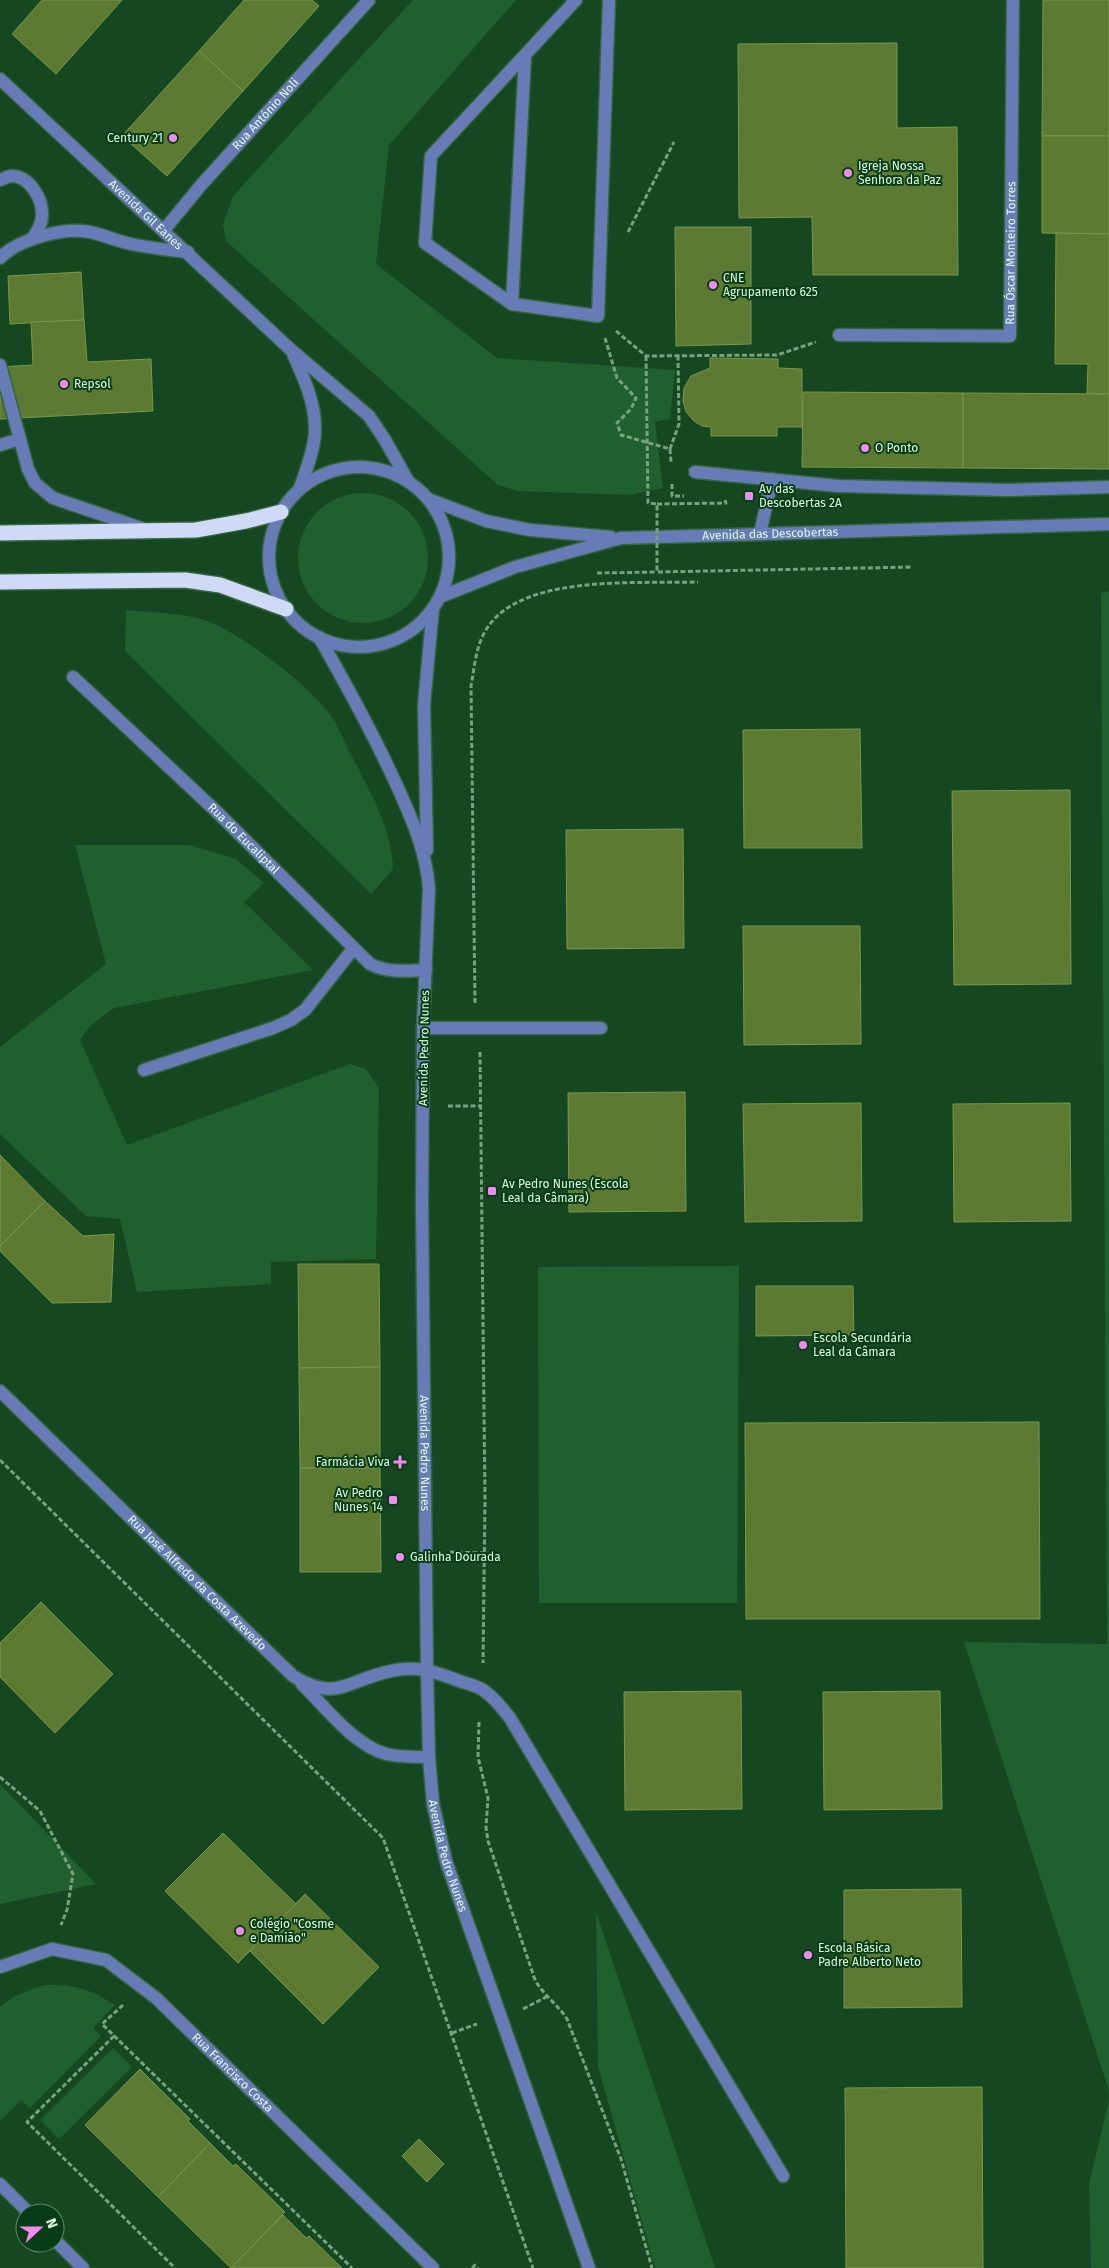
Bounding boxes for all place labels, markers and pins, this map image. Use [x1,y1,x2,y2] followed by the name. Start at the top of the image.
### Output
[107,131,163,145] place label: Century 21
[167,132,179,144] marker: Century 21
[858,159,941,187] place label: Igreja Nossa Senhora da Paz
[842,167,854,179] marker: Igreja Nossa Senhora da Paz
[723,271,818,299] place label: CNE Agrupamento 625
[707,279,719,291] marker: CNE Agrupamento 625
[74,377,111,391] place label: Repsol
[58,378,70,390] marker: Repsol
[875,441,918,455] place label: O Ponto
[859,442,871,454] marker: O Ponto
[759,482,842,510] place label: Av das Descobertas 2A
[743,490,755,502] marker: Av das Descobertas 2A
[502,1177,629,1205] place label: Av Pedro Nunes (Escola Leal da Câmara)
[486,1185,498,1197] marker: Av Pedro Nunes (Escola Leal da Câmara)
[813,1331,912,1359] place label: Escola Secundária Leal da Câmara
[797,1339,809,1351] marker: Escola Secundária Leal da Câmara
[316,1455,390,1469] place label: Farmácia Viva
[394,1456,406,1468] marker: Farmácia Viva
[334,1486,384,1514] place label: Av Pedro Nunes 14
[387,1494,399,1506] marker: Av Pedro Nunes 14
[410,1550,501,1564] place label: Galinha Dourada
[394,1551,406,1563] marker: Galinha Dourada
[250,1917,334,1945] place label: Colégio "Cosme e Damião"
[234,1925,246,1937] marker: Colégio "Cosme e Damião"
[818,1941,921,1969] place label: Escola Básica Padre Alberto Neto
[802,1949,814,1961] marker: Escola Básica Padre Alberto Neto

